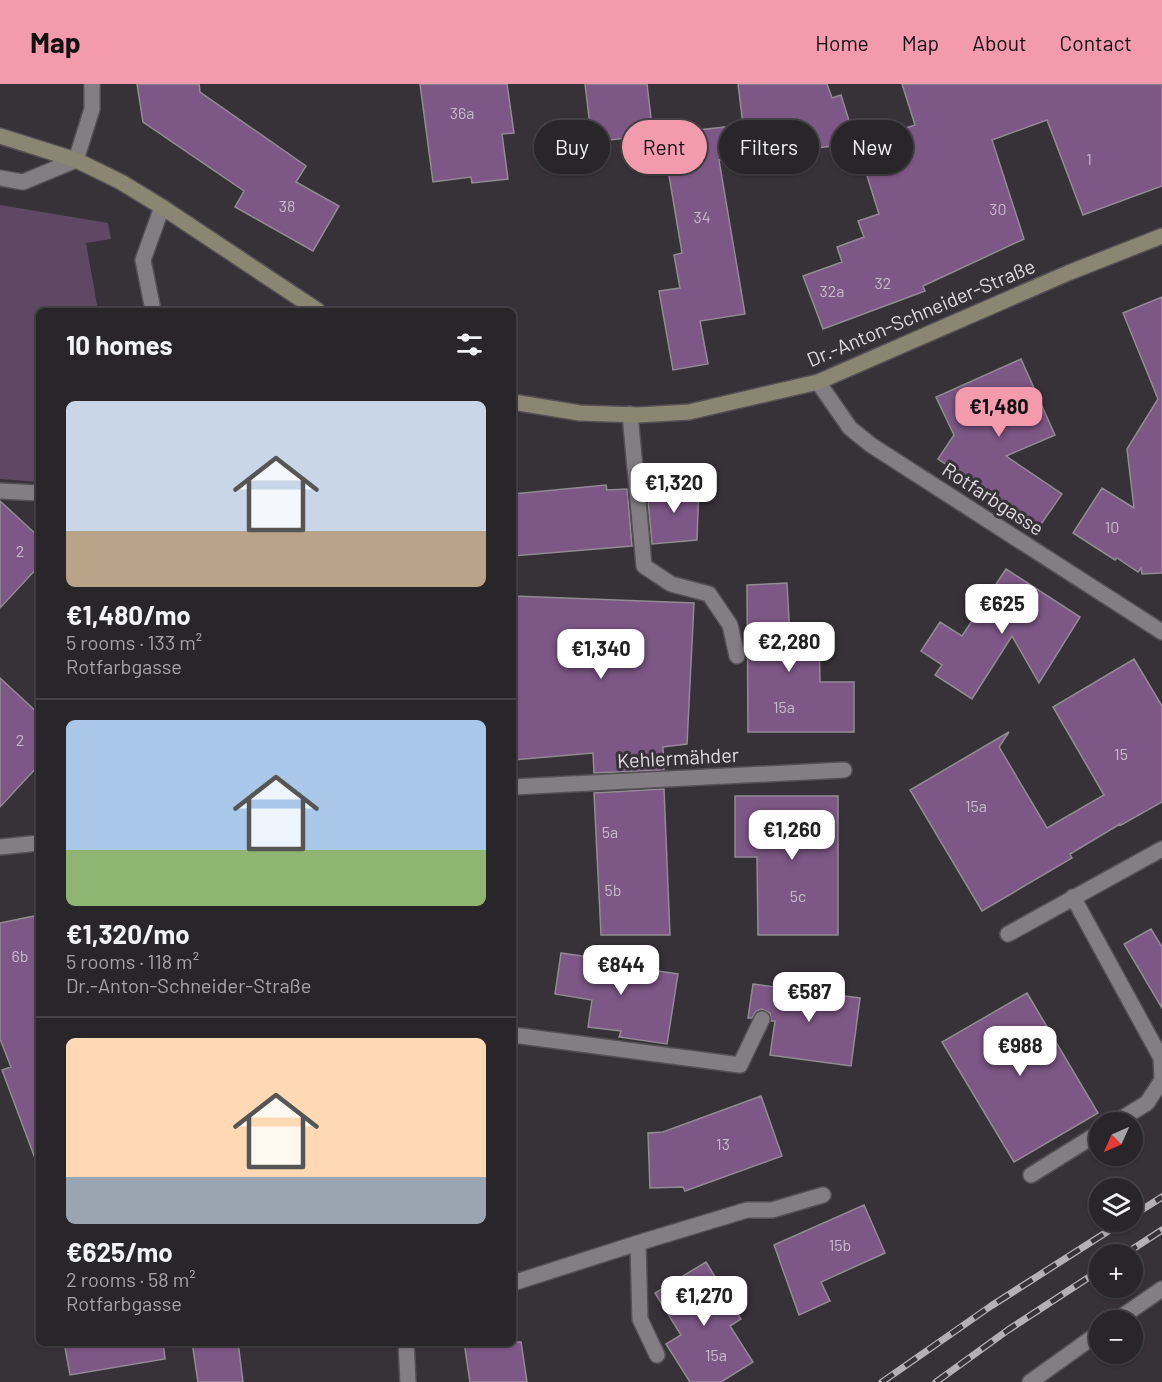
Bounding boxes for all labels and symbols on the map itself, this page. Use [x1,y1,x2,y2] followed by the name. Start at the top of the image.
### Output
[450,103,474,122] house number: 36a
[1086,149,1092,168] house number: 1
[279,196,295,215] house number: 38
[989,199,1007,218] house number: 30
[693,207,711,226] house number: 34
[803,253,1038,371] street label: Dr.-Anton-Schneider-Straße
[875,273,891,292] house number: 32
[820,281,845,300] house number: 32a
[950,387,1048,438] pin: €1,480
[938,457,1049,540] street label: Rotfarbgasse
[625,463,723,514] pin: €1,320
[1105,517,1119,536] house number: 10
[16,541,24,560] house number: 2
[966,584,1038,635] pin: €625
[740,622,838,673] pin: €2,280
[552,629,650,680] pin: €1,340
[773,697,795,716] house number: 15a
[16,730,24,749] house number: 2
[616,742,740,772] street label: Kehlermähder
[1114,744,1128,763] house number: 15
[965,796,987,815] house number: 15a
[743,810,841,861] pin: €1,260
[602,822,618,841] house number: 5a
[605,880,621,899] house number: 5b
[790,886,806,905] house number: 5c
[585,945,657,996] pin: €844
[12,946,28,965] house number: 6b
[773,972,845,1023] pin: €587
[984,1026,1056,1077] pin: €988
[1089,1112,1143,1166] north arrow
[716,1134,730,1153] house number: 13
[829,1235,851,1254] house number: 15b
[655,1276,753,1327] pin: €1,270
[705,1345,727,1364] house number: 15a

